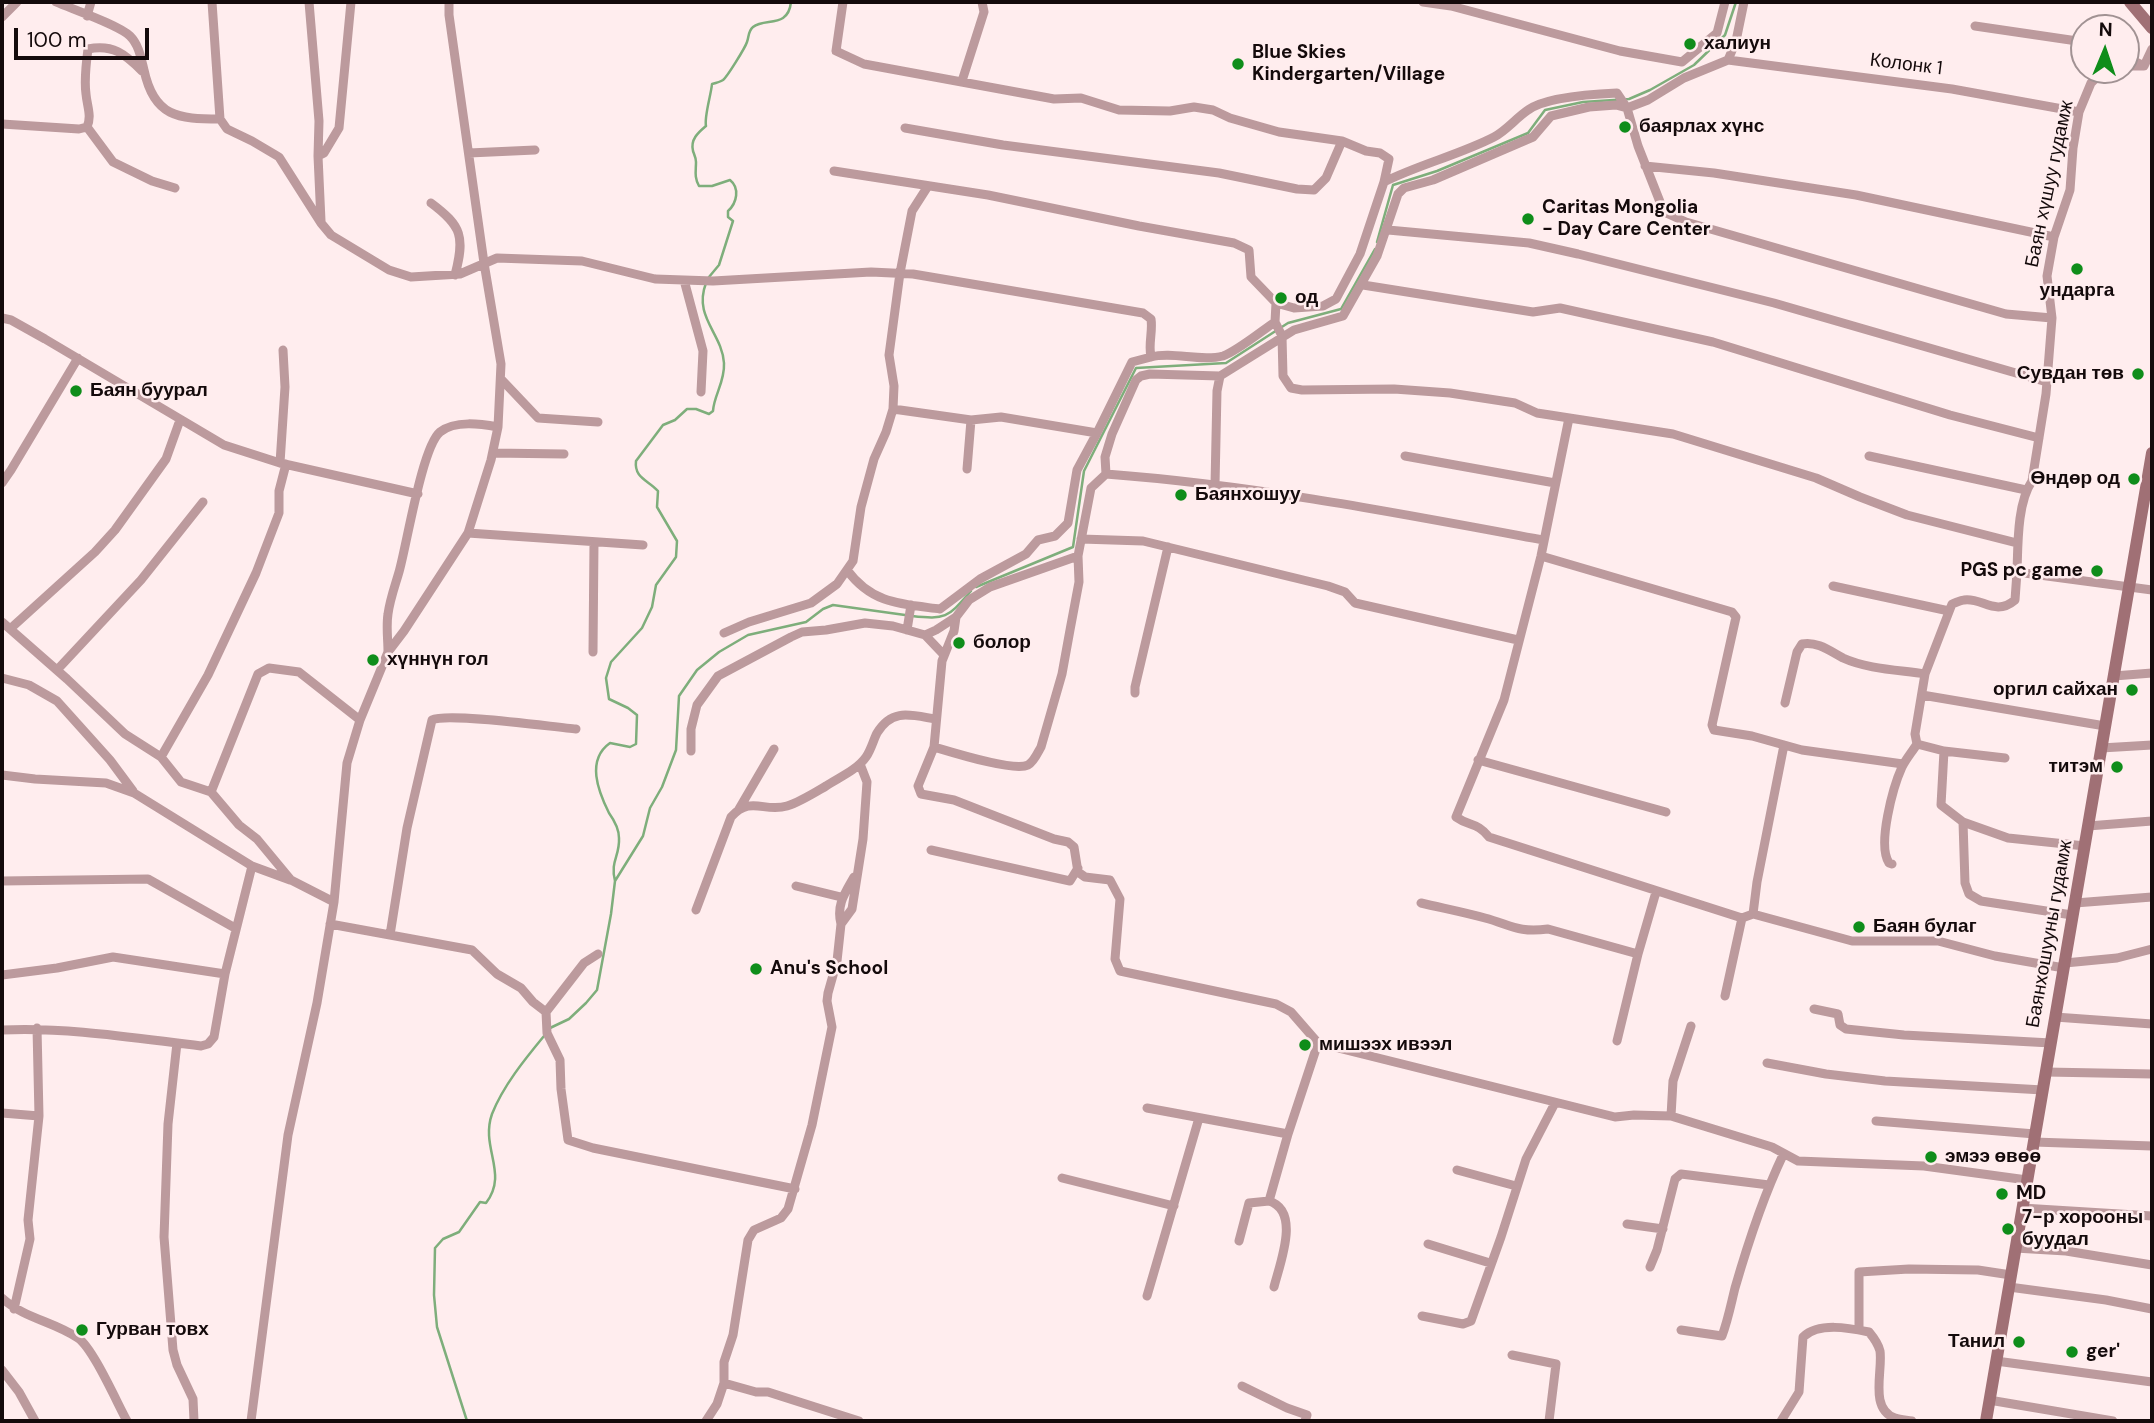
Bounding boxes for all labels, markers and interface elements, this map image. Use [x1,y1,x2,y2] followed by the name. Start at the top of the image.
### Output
[18,14,152,58] scale bar
[2070,14,2140,84] north arrow
[2098,17,2113,42] text: N
[27,26,87,54] text: 100 m
[1704,33,1771,55] place label: халиун
[1682,36,1698,52] marker: халиун
[1252,42,1445,86] place label: Blue Skies Kindergarten/Village
[1868,49,1944,81] street label: Колонк 1
[1230,56,1246,72] marker: Blue Skies Kindergarten/Village
[2021,98,2079,270] street label: Баян хүшуу гудамж
[1639,116,1764,138] place label: баярлах хүнс
[1617,119,1633,135] marker: баярлах хүнс
[1542,197,1711,241] place label: Caritas Mongolia - Day Care Center
[1520,211,1536,227] marker: Caritas Mongolia - Day Care Center
[2069,261,2085,277] marker: ундарга
[2040,280,2114,302] place label: ундарга
[1295,287,1318,309] place label: од
[1273,290,1289,306] marker: од
[2017,363,2124,385] place label: Сувдан төв
[2130,366,2146,382] marker: Сувдан төв
[90,380,208,402] place label: Баян буурал
[68,383,84,399] marker: Баян буурал
[2031,468,2120,490] place label: Өндөр од
[2126,471,2142,487] marker: Өндөр од
[1195,484,1300,506] place label: Баянхошуу
[1173,487,1189,503] marker: Баянхошуу
[1960,560,2083,582] place label: PGS pc game
[2089,563,2105,579] marker: PGS pc game
[973,632,1031,654] place label: болор
[951,635,967,651] marker: болор
[387,649,488,671] place label: хүннүн гол
[365,652,381,668] marker: хүннүн гол
[1993,679,2118,701] place label: оргил сайхан
[2124,682,2140,698] marker: оргил сайхан
[2048,756,2103,778] place label: титэм
[2109,759,2125,775] marker: титэм
[2022,838,2078,1030] street label: Баянхошууны гудамж
[1873,916,1977,938] place label: Баян булаг
[1851,919,1867,935] marker: Баян булаг
[770,958,888,980] place label: Anu's School
[748,961,764,977] marker: Anu's School
[1319,1034,1452,1056] place label: мишээх ивээл
[1297,1037,1313,1053] marker: мишээх ивээл
[1945,1146,2041,1168] place label: эмээ өвөө
[1923,1149,1939,1165] marker: эмээ өвөө
[2016,1183,2046,1205] place label: MD
[1994,1186,2010,1202] marker: MD
[2022,1207,2143,1251] place label: 7-р хорооны буудал
[2000,1221,2016,1237] marker: 7-р хорооны буудал
[96,1319,209,1341] place label: Гурван товх
[74,1322,90,1338] marker: Гурван товх
[1948,1331,2005,1353] place label: Танил
[2011,1334,2027,1350] marker: Танил
[2086,1341,2120,1363] place label: ger'
[2064,1344,2080,1360] marker: ger'

